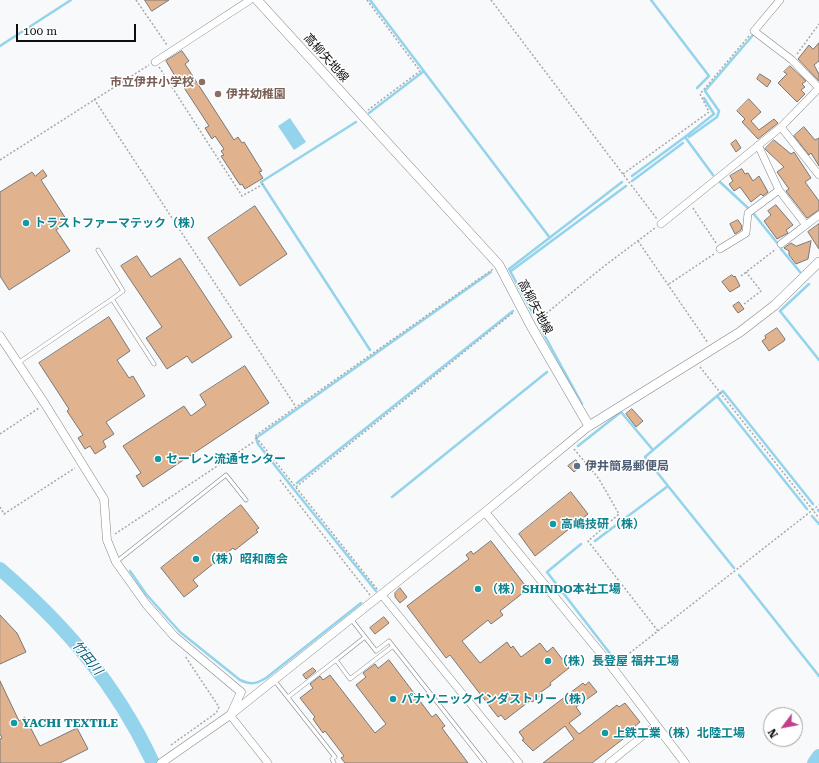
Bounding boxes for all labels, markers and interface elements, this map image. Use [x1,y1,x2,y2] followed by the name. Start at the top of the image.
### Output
[18,16,138,42] scale bar
[23,24,57,38] text: 100 m
[301,31,351,85] street label: 高柳矢地線
[110,75,194,89] place label: 市立伊井小学校
[197,77,207,87] marker: 市立伊井小学校
[226,87,286,101] place label: 伊井幼稚園
[213,89,223,99] marker: 伊井幼稚園
[34,216,202,230] place label: トラストファーマテック（株）
[21,218,31,228] marker: トラストファーマテック（株）
[515,277,555,337] street label: 高柳矢地線
[166,452,286,466] place label: セーレン流通センター
[153,454,163,464] marker: セーレン流通センター
[585,459,669,473] place label: 伊井簡易郵便局
[572,461,582,471] marker: 伊井簡易郵便局
[561,517,645,531] place label: 高嶋技研（株）
[548,519,558,529] marker: 高嶋技研（株）
[204,552,288,566] place label: （株）昭和商会
[191,554,201,564] marker: （株）昭和商会
[486,582,621,596] place label: （株）SHINDO本社工場
[473,584,483,594] marker: （株）SHINDO本社工場
[69,638,105,678] water label: 竹田川
[556,654,679,668] place label: （株）長登屋 福井工場
[543,656,553,666] marker: （株）長登屋 福井工場
[401,692,593,706] place label: パナソニックインダストリー（株）
[388,694,398,704] marker: パナソニックインダストリー（株）
[763,707,803,747] north arrow
[22,716,118,730] place label: YACHI TEXTILE
[9,718,19,728] marker: YACHI TEXTILE
[613,726,745,740] place label: 上鉄工業（株）北陸工場
[765,726,781,740] text: N
[600,728,610,738] marker: 上鉄工業（株）北陸工場

